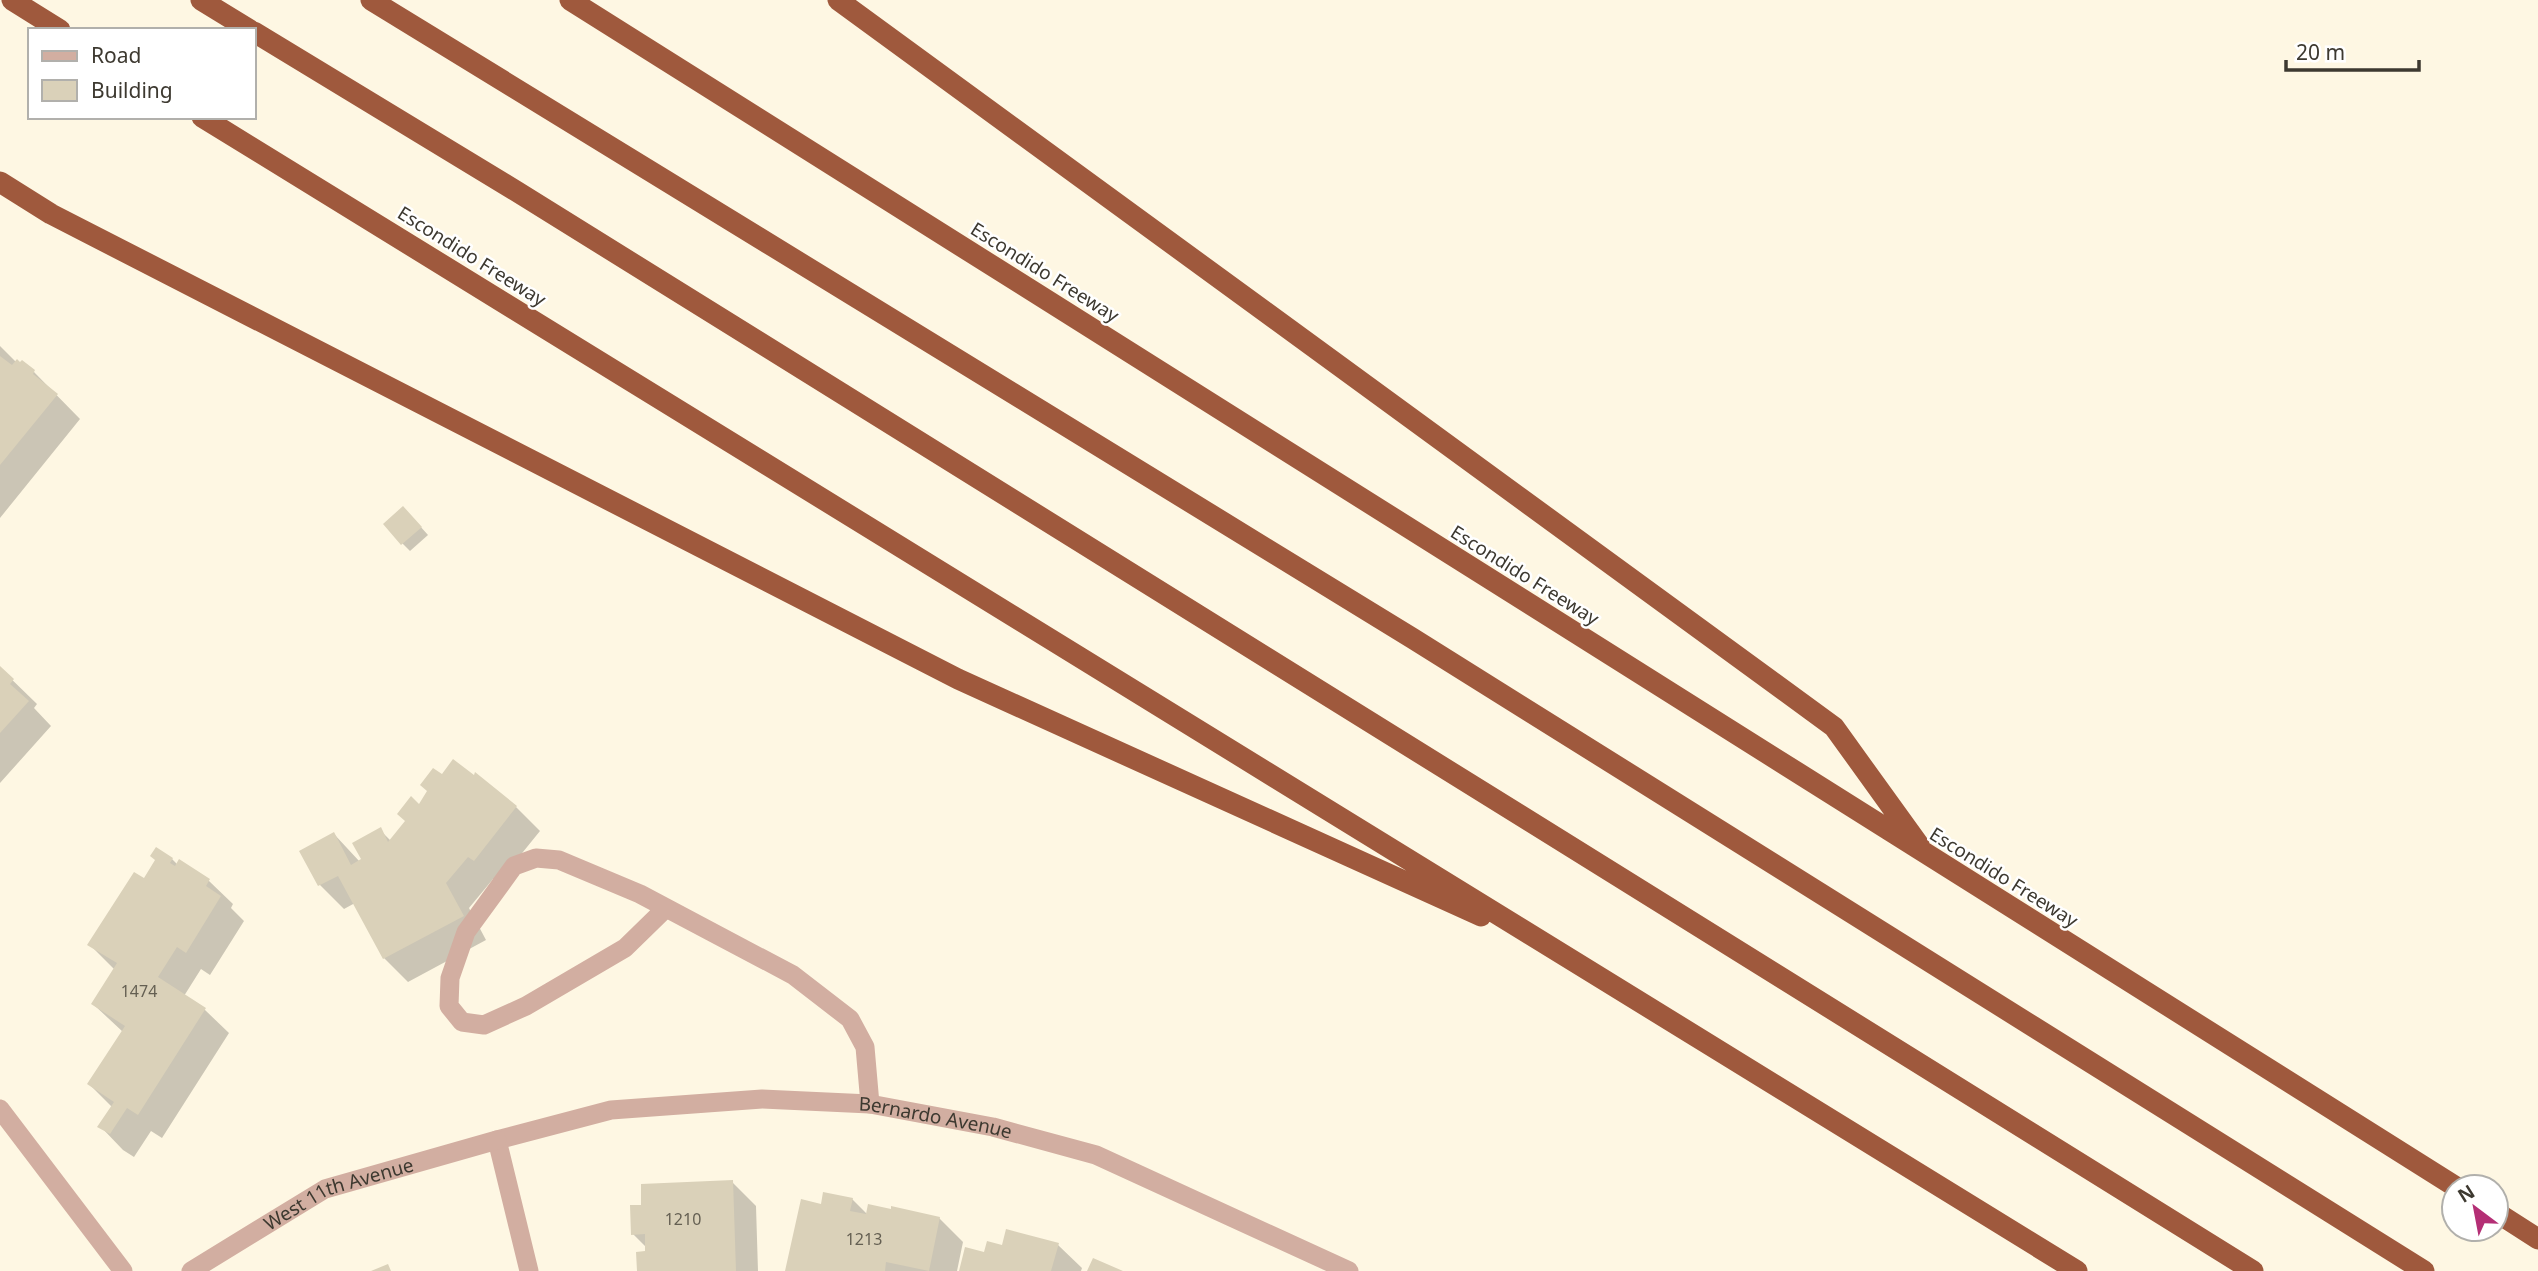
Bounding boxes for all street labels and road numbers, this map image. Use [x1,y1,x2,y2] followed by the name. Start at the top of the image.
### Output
[393,200,551,312] street label: Escondido Freeway
[966,216,1124,328] street label: Escondido Freeway
[1446,519,1604,631] street label: Escondido Freeway
[1925,821,2083,933] street label: Escondido Freeway
[858,1091,1015,1145] street label: Bernardo Avenue
[259,1151,416,1236] street label: West 11th Avenue

